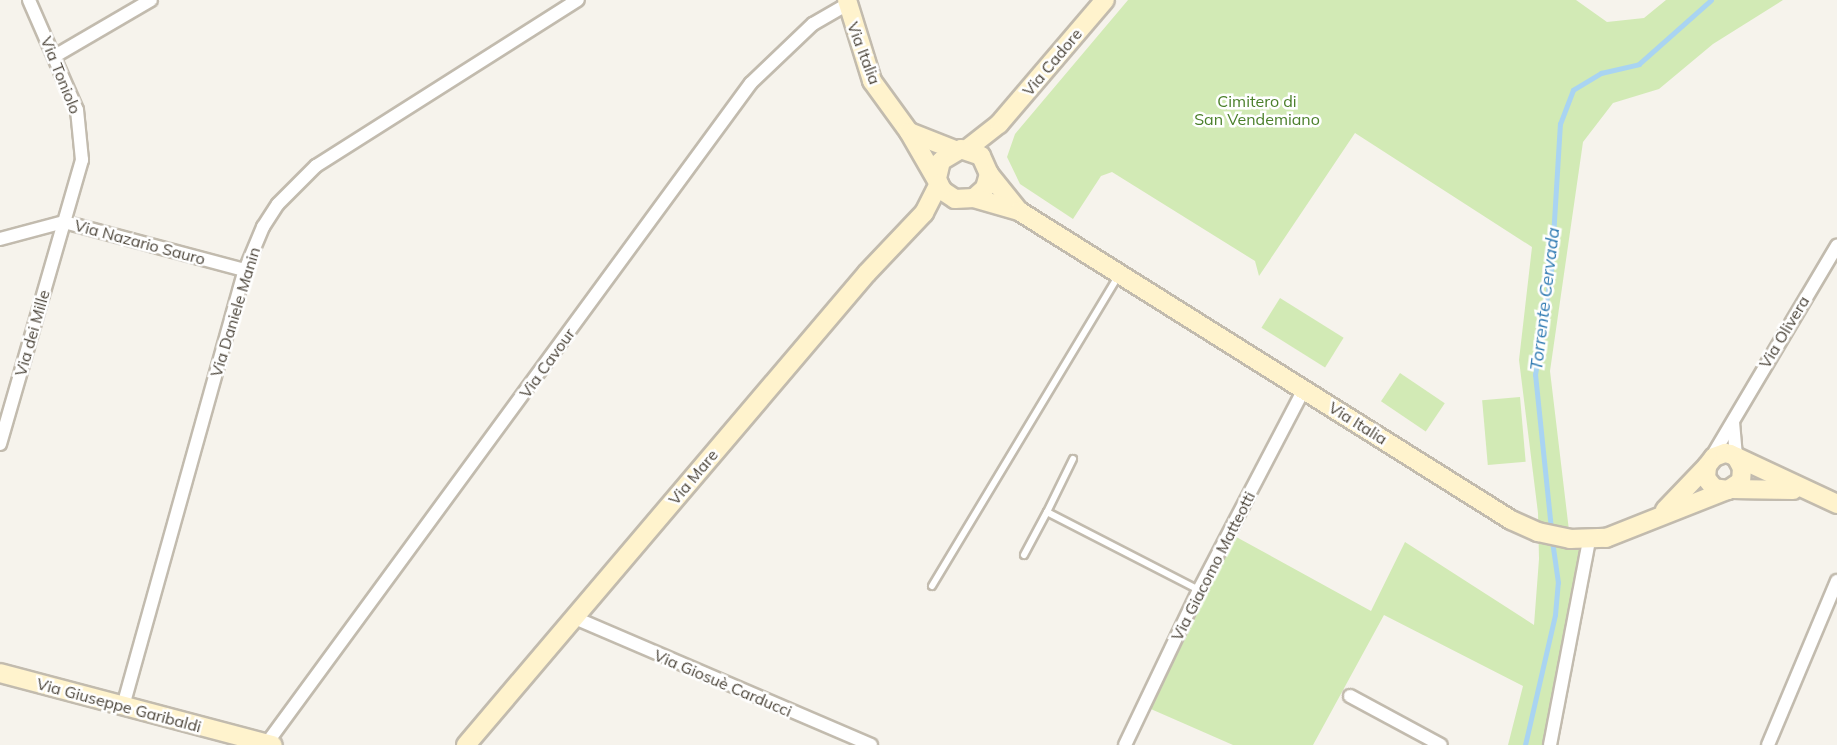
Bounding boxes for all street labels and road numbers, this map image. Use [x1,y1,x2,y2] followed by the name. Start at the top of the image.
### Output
[843,19,885,87] street label: Via Italia
[1018,24,1086,100] street label: Via Cadore
[37,34,85,116] street label: Via Toniolo
[72,215,208,269] street label: Via Nazario Sauro
[206,245,264,379] street label: Via Daniele Manin
[11,288,53,378] street label: Via dei Mille
[1755,292,1813,372] street label: Via Olivera
[515,324,579,402] street label: Via Cavour
[1325,398,1391,448] street label: Via Italia
[664,445,722,509] street label: Via Mare
[1167,488,1259,644] street label: Via Giacomo Matteotti
[651,645,795,721] street label: Via Giosuè Carducci
[35,674,203,736] street label: Via Giuseppe Garibaldi

